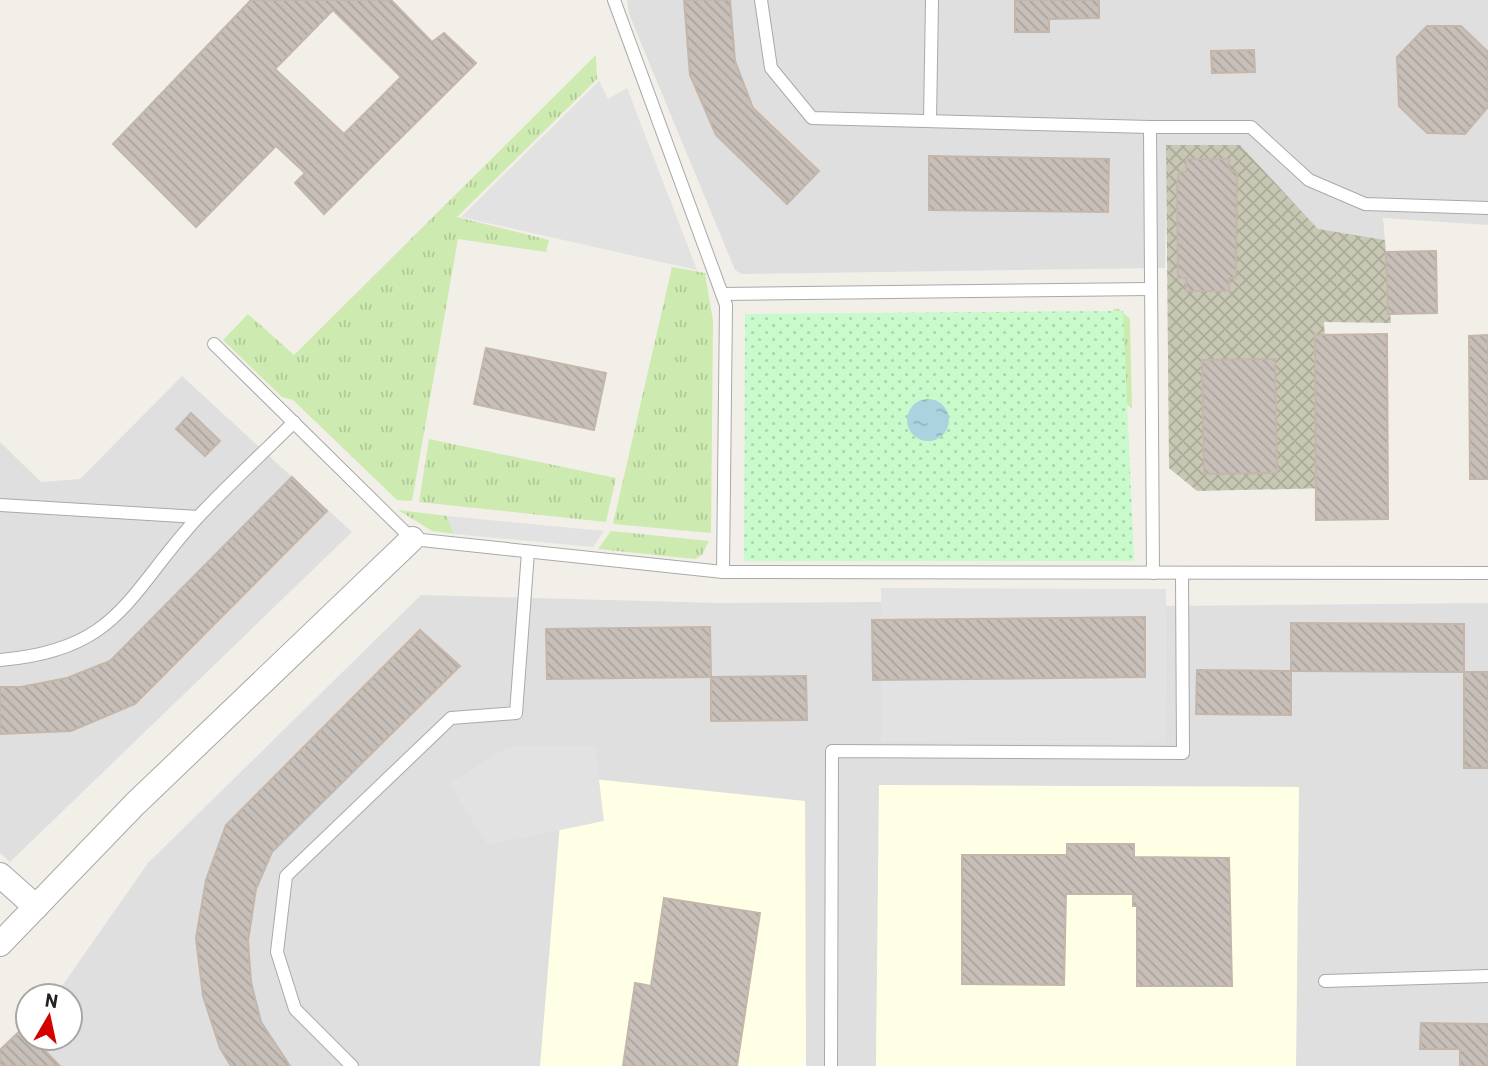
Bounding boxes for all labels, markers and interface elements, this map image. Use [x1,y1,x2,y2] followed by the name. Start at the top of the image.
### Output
[14,982,84,1052] north arrow
[44,987,60,1012] text: N

